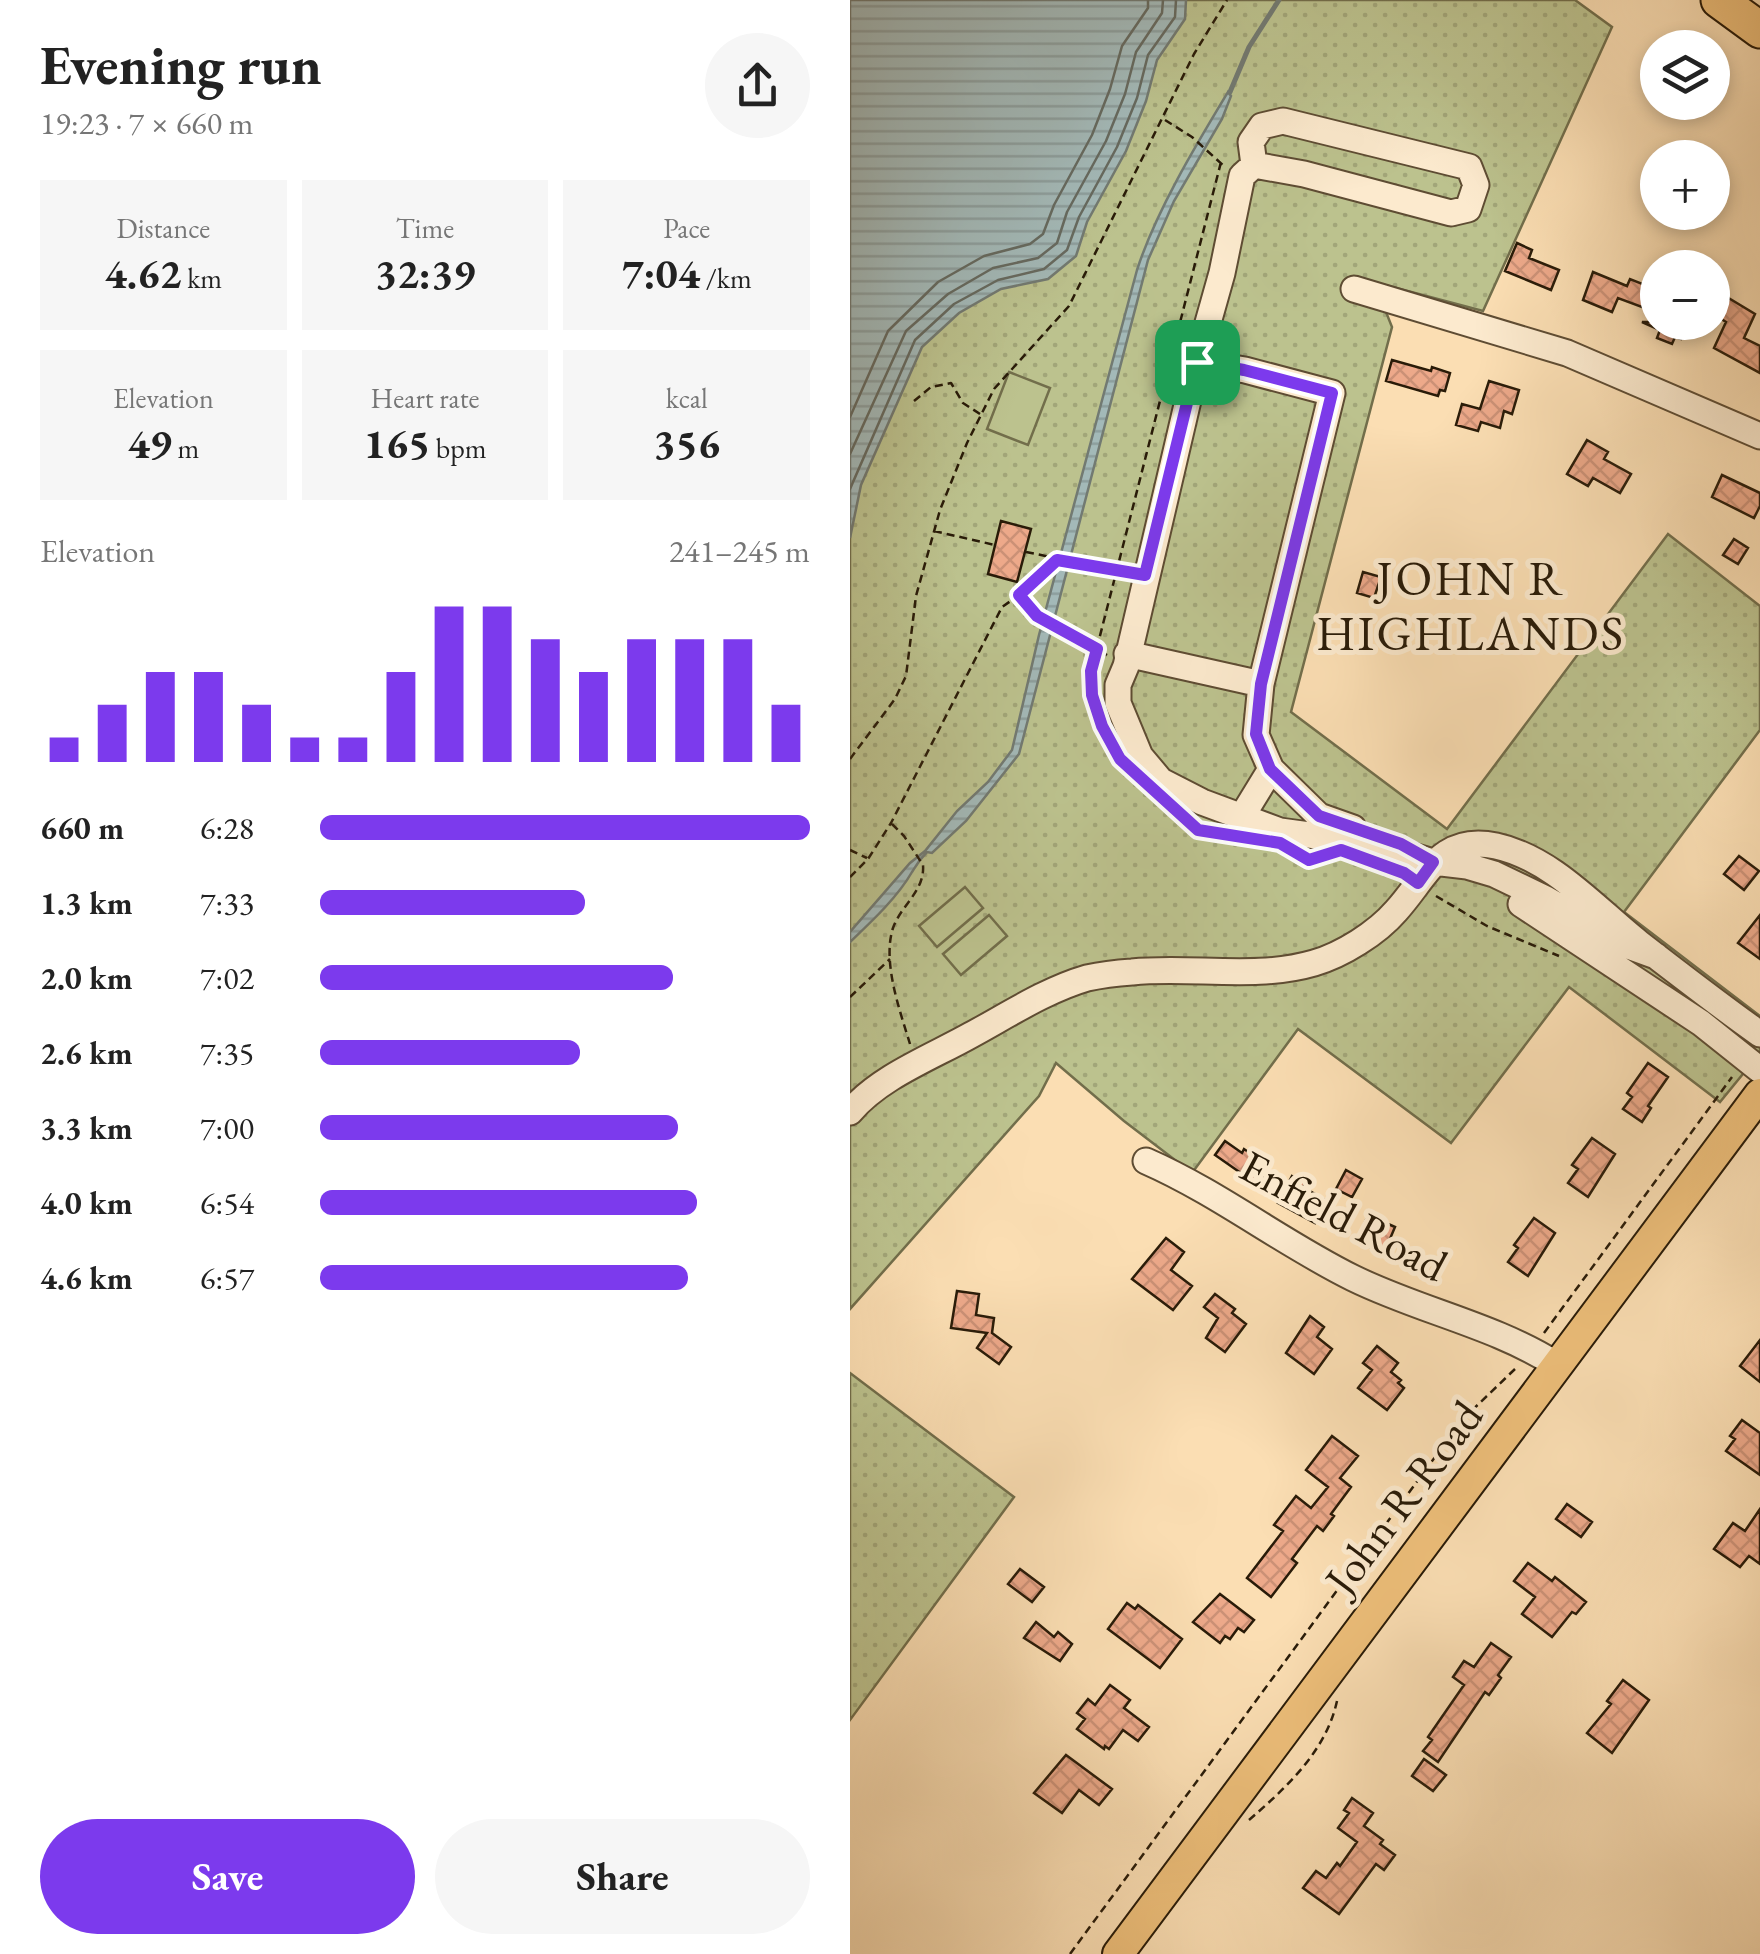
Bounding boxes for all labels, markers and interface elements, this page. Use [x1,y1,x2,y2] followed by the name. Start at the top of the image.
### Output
[40,29,322,100] text: Evening run
[1640,30,1730,340] map controls
[1640,30,1730,120] button: layers
[705,33,810,138] button: share
[40,102,253,144] text: 19:23 · 7 × 660 m
[1640,140,1730,230] button: +
[117,210,210,246] text: Distance
[396,210,454,246] text: Time
[663,210,710,246] text: Pace
[105,246,182,301] text: 4.62
[375,246,475,301] text: 32:39
[622,246,700,301] text: 7:04
[1640,250,1730,340] button: −
[182,260,222,296] text: km
[700,260,752,296] text: /km
[1155,320,1240,405] pin
[1170,335,1225,390] icon: arrive
[113,380,214,416] text: Elevation
[371,380,479,416] text: Heart rate
[666,380,708,416] text: kcal
[127,416,172,471] text: 49
[363,416,430,471] text: 165
[653,416,720,471] text: 356
[172,430,199,466] text: m
[430,430,486,466] text: bpm
[40,530,155,572] text: Elevation
[669,530,810,572] text: 241–245 m
[1316,547,1626,664] district label: JOHN R HIGHLANDS
[40,807,124,849] text: 660 m
[200,807,254,849] text: 6:28
[40,882,133,924] text: 1.3 km
[200,882,254,924] text: 7:33
[40,957,133,999] text: 2.0 km
[200,957,254,999] text: 7:02
[40,1032,133,1074] text: 2.6 km
[200,1032,254,1074] text: 7:35
[40,1107,133,1149] text: 3.3 km
[200,1107,254,1149] text: 7:00
[1230,1136,1458,1294] street label: Enfield Road
[40,1182,133,1224] text: 4.0 km
[200,1182,254,1224] text: 6:54
[40,1257,133,1299] text: 4.6 km
[200,1257,254,1299] text: 6:57
[1309,1388,1495,1609] street label: John R Road
[40,1819,415,1934] button: Save
[435,1819,810,1934] button: Share

